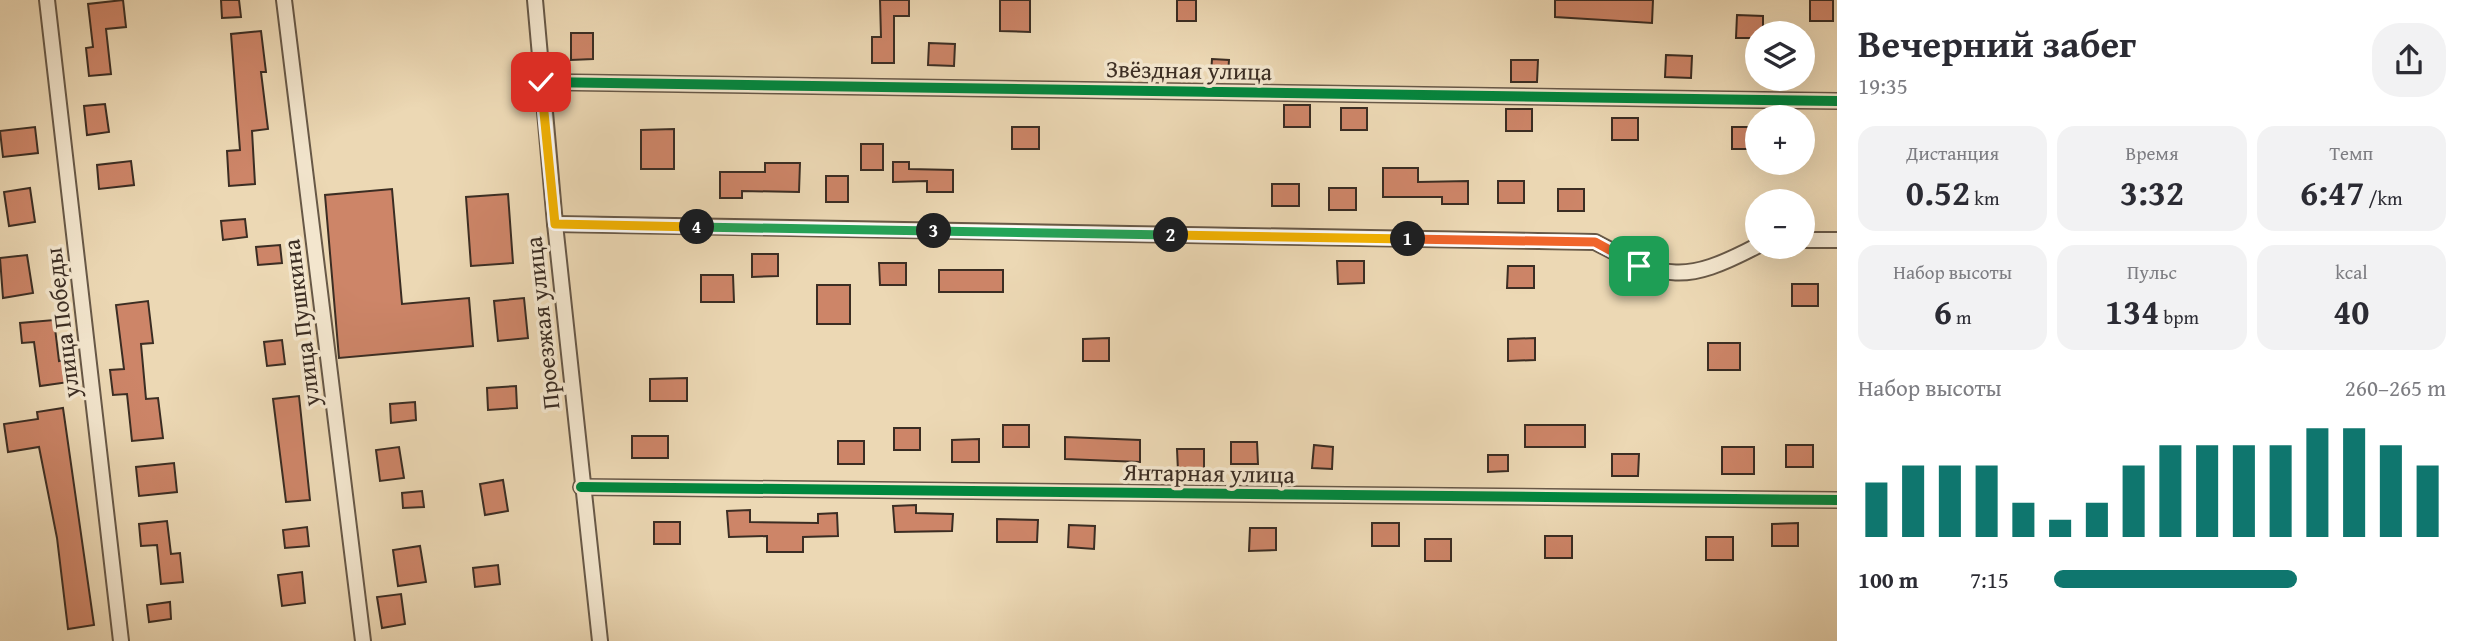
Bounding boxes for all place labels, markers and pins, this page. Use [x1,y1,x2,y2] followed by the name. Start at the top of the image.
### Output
[511,52,571,112] pin
[680,210,714,244] pin: 4
[916,214,951,248] pin: 3
[1154,218,1188,252] pin: 2
[1390,222,1426,256] pin: 1
[1609,236,1669,296] pin

